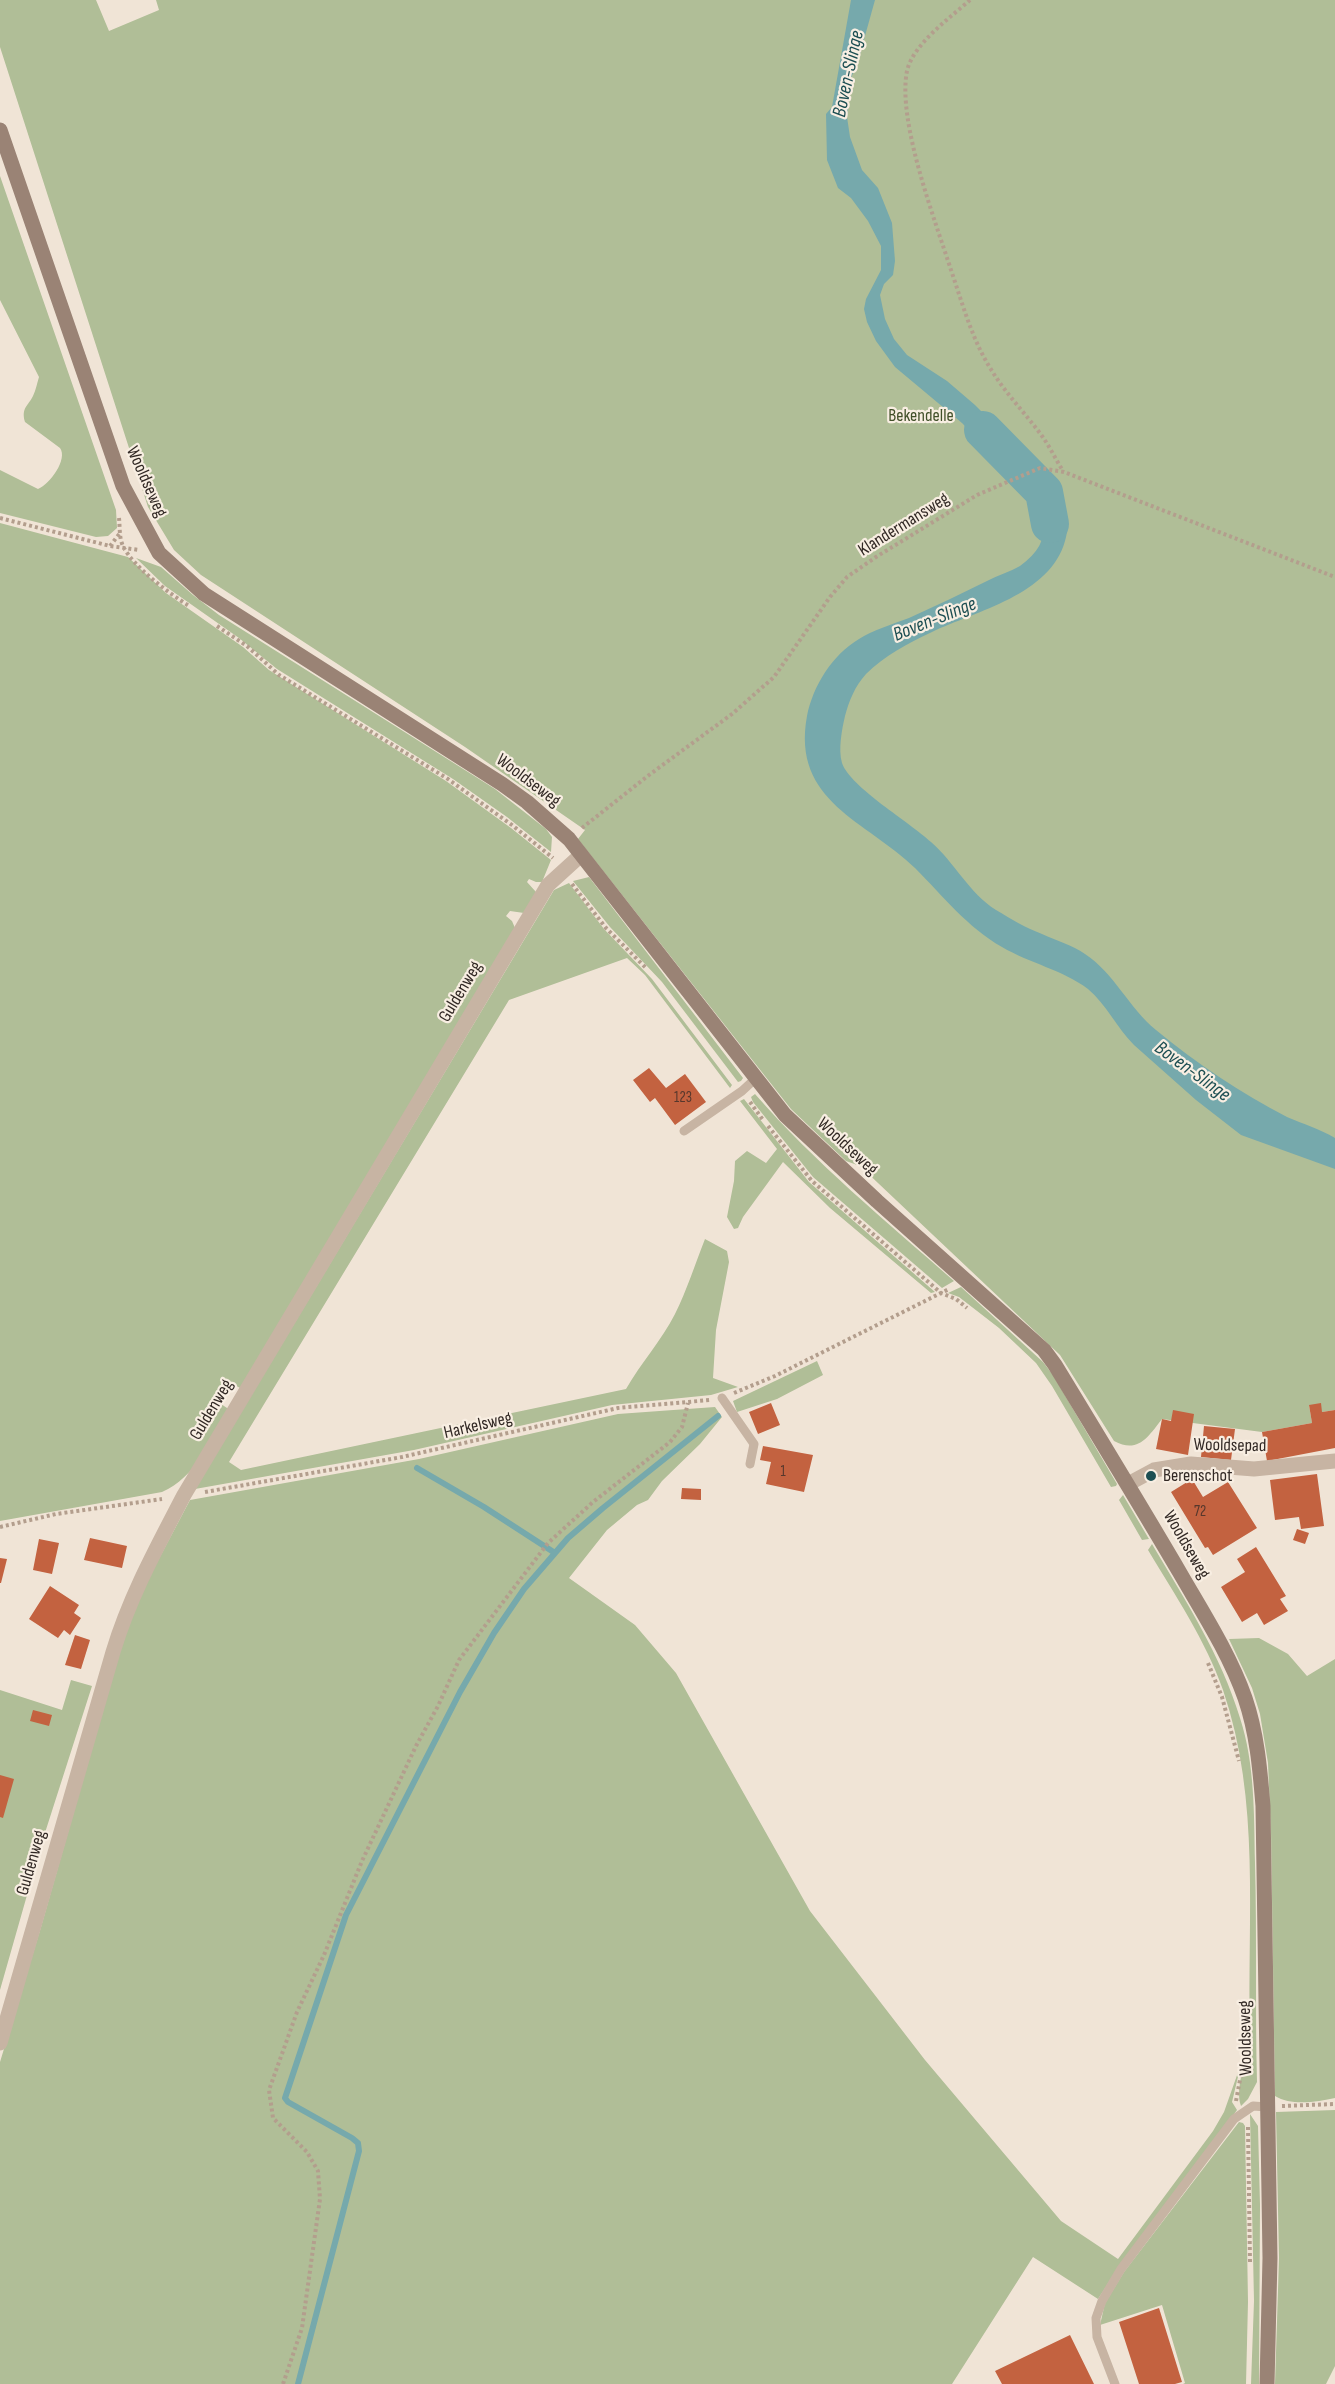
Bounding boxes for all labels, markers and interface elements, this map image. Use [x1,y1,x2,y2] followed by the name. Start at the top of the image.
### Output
[828,29,870,119] water label: Boven-Slinge
[888,405,954,427] park label: Bekendelle
[121,443,171,521] street label: Wooldseweg
[855,488,953,562] street label: Klandermansweg
[890,592,980,648] water label: Boven-Slinge
[491,750,565,812] street label: Wooldseweg
[435,958,487,1026] street label: Guldenweg
[1150,1037,1234,1107] water label: Boven-Slinge
[674,1089,692,1107] house number: 123
[812,1113,882,1181] street label: Wooldseweg
[186,1376,238,1444] street label: Guldenweg
[442,1408,514,1444] street label: Harkelsweg
[1193,1435,1267,1457] street label: Wooldsepad
[780,1463,786,1481] house number: 1
[1163,1465,1232,1487] place label: Berenschot
[1144,1469,1158,1483] marker: Berenschot
[1194,1503,1206,1521] house number: 72
[1158,1507,1214,1583] street label: Wooldseweg
[12,1828,52,1898] street label: Guldenweg
[1235,2000,1257,2076] street label: Wooldseweg

